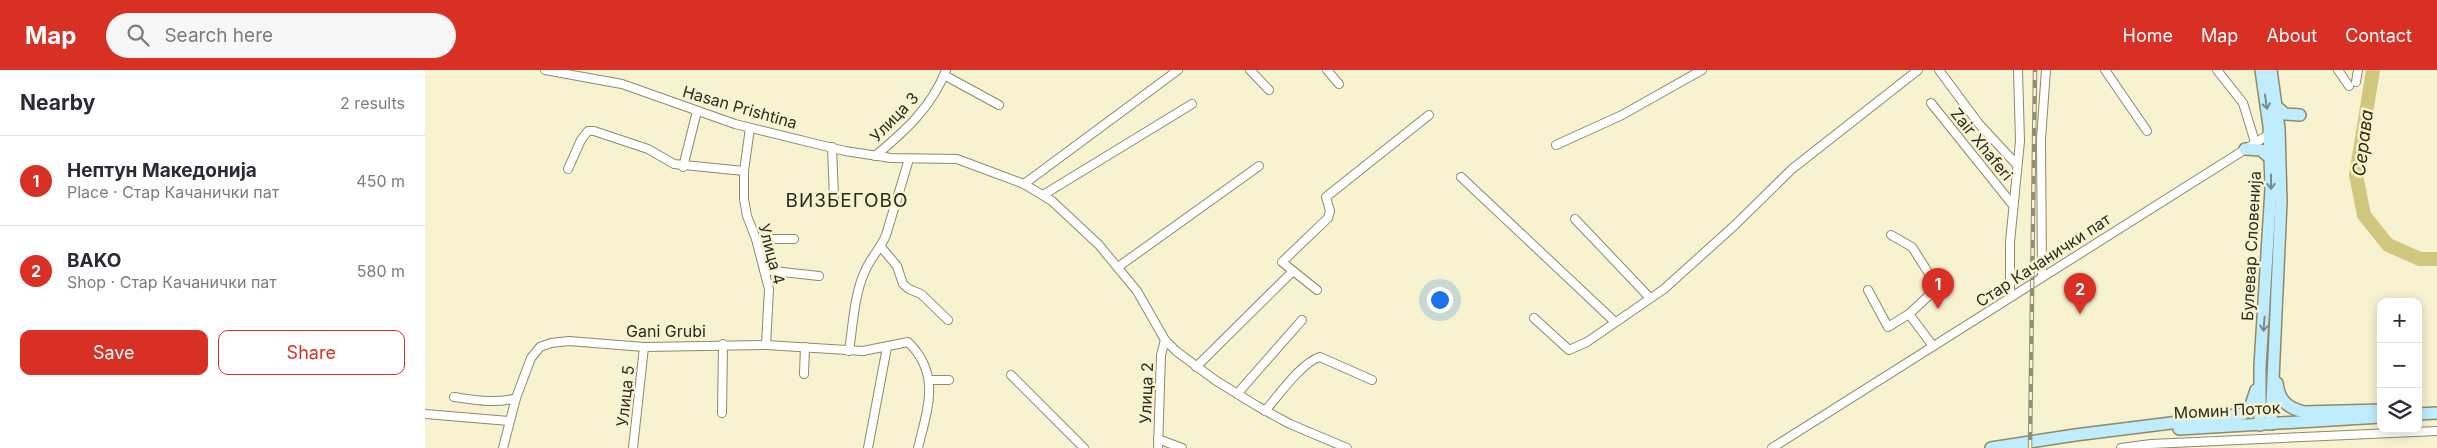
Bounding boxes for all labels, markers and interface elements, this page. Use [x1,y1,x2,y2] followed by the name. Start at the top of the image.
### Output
[106,13,456,58] search box
[25,21,76,50] text: Map
[124,21,152,49] icon: search
[164,24,273,47] text: Search here
[2123,25,2173,46] text: Home
[2201,25,2238,46] text: Map
[2266,25,2317,46] text: About
[2345,25,2412,46] text: Contact
[680,81,800,133] street label: Hasan Prishtina
[865,88,923,146] street label: Улица 3
[20,90,95,115] text: Nearby
[340,93,405,113] text: 2 results
[2261,93,2271,109] one-way arrow
[1947,104,2017,184] street label: Zair Xhaferi
[2348,108,2377,177] water label: Серава
[67,159,257,182] text: Нептун Македонија
[33,171,39,191] text: 1
[356,171,405,191] text: 450 m
[2237,171,2265,321] street label: Булевар Словенија
[2266,174,2276,190] one-way arrow
[67,182,279,202] text: Place · Стар Качанички пат
[785,189,909,212] district label: ВИЗБЕГОВО
[1972,209,2115,311] street label: Стар Качанички пат
[754,221,790,287] street label: Улица 4
[67,249,121,272] text: BAKO
[31,261,41,281] text: 2
[357,261,405,281] text: 580 m
[1922,268,1954,309] pin: 1
[67,272,277,292] text: Shop · Стар Качанички пат
[2064,273,2096,314] pin: 2
[1427,287,1453,313] your location
[2377,298,2422,433] map controls
[2377,298,2422,343] button: +
[2259,315,2268,331] one-way arrow
[626,321,706,341] street label: Gani Grubi
[20,330,208,375] button: Save
[218,330,405,375] button: Share
[2377,343,2422,388] button: −
[1135,362,1157,424] street label: Улица 2
[612,364,638,428] street label: Улица 5
[2377,388,2422,433] button: layers
[2173,397,2281,423] street label: Момин Поток

